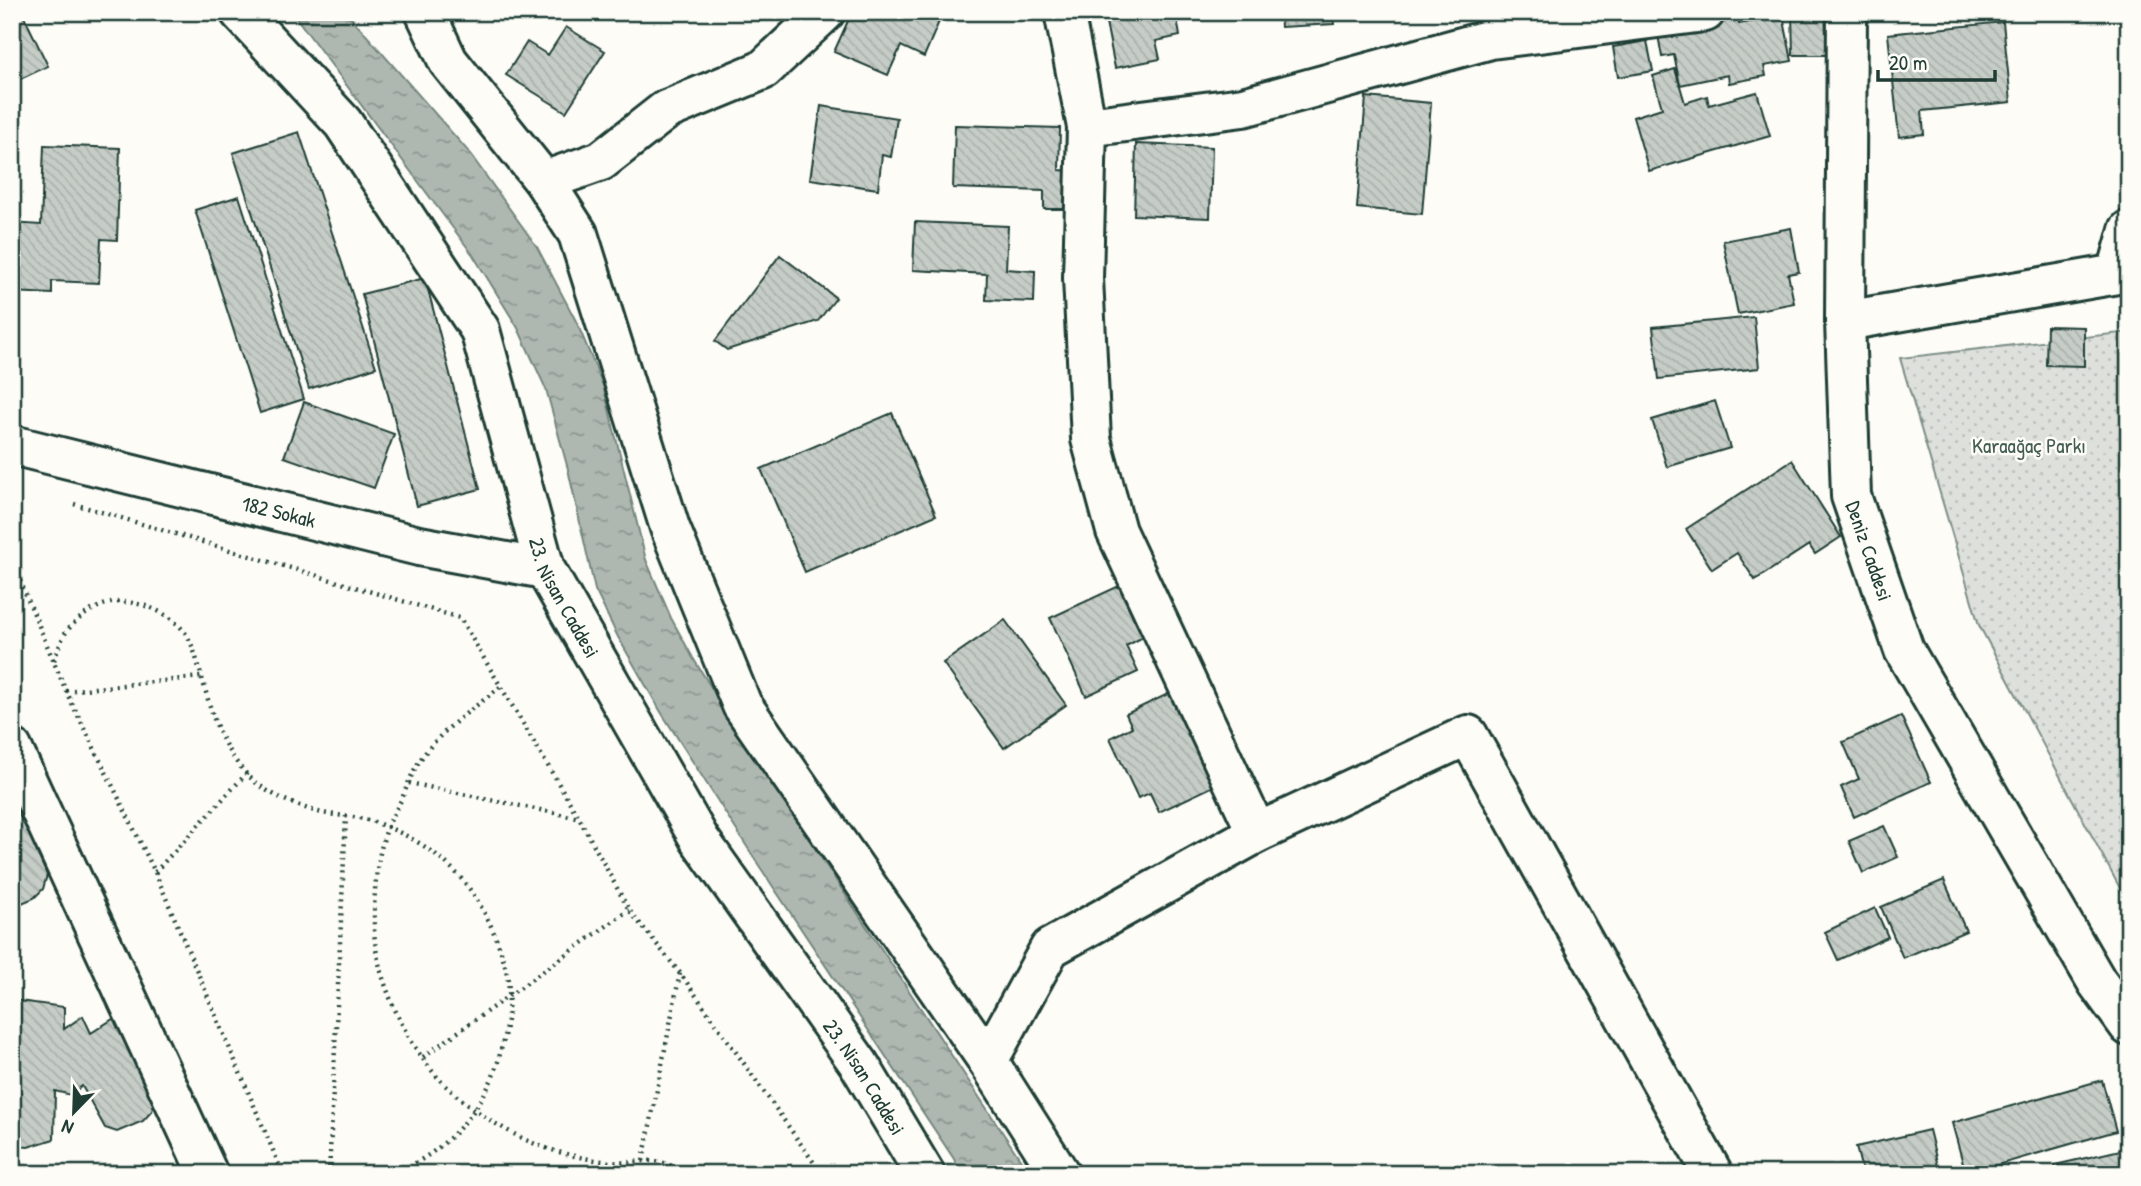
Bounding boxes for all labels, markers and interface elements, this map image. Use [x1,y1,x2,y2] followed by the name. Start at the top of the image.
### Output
[1878,38,1996,82] scale bar
[1889,48,1927,77] text: 20 m
[1972,431,2086,460] park label: Karaağaç Parkı
[239,488,319,534] street label: 182 Sokak
[1839,497,1900,605] street label: Deniz Caddesi
[522,534,607,663] street label: 23. Nisan Caddesi
[817,1013,913,1140] street label: 23. Nisan Caddesi
[38,1078,108,1148] north arrow
[58,1114,77,1142] text: N

